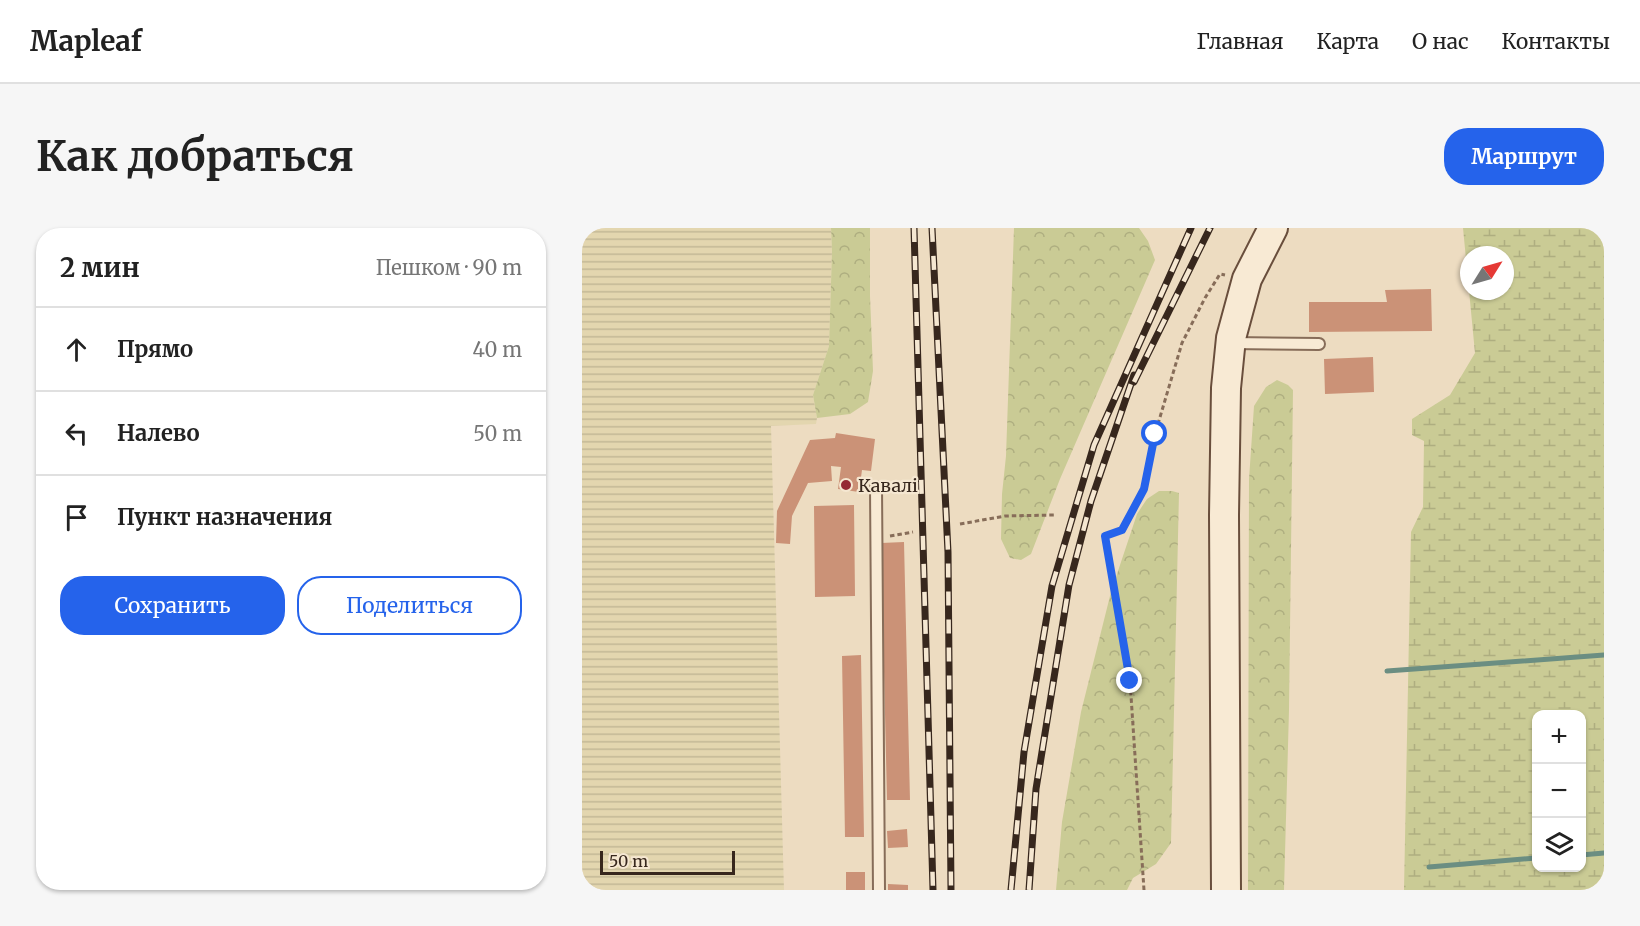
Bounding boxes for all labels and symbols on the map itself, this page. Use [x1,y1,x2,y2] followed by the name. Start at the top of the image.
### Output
[1460,246,1514,300] north arrow
[1141,420,1167,446] route start
[858,474,918,497] place label: Кавалі
[839,478,853,492] marker: Кавалі
[1116,667,1142,693] route end
[600,848,735,876] scale bar

